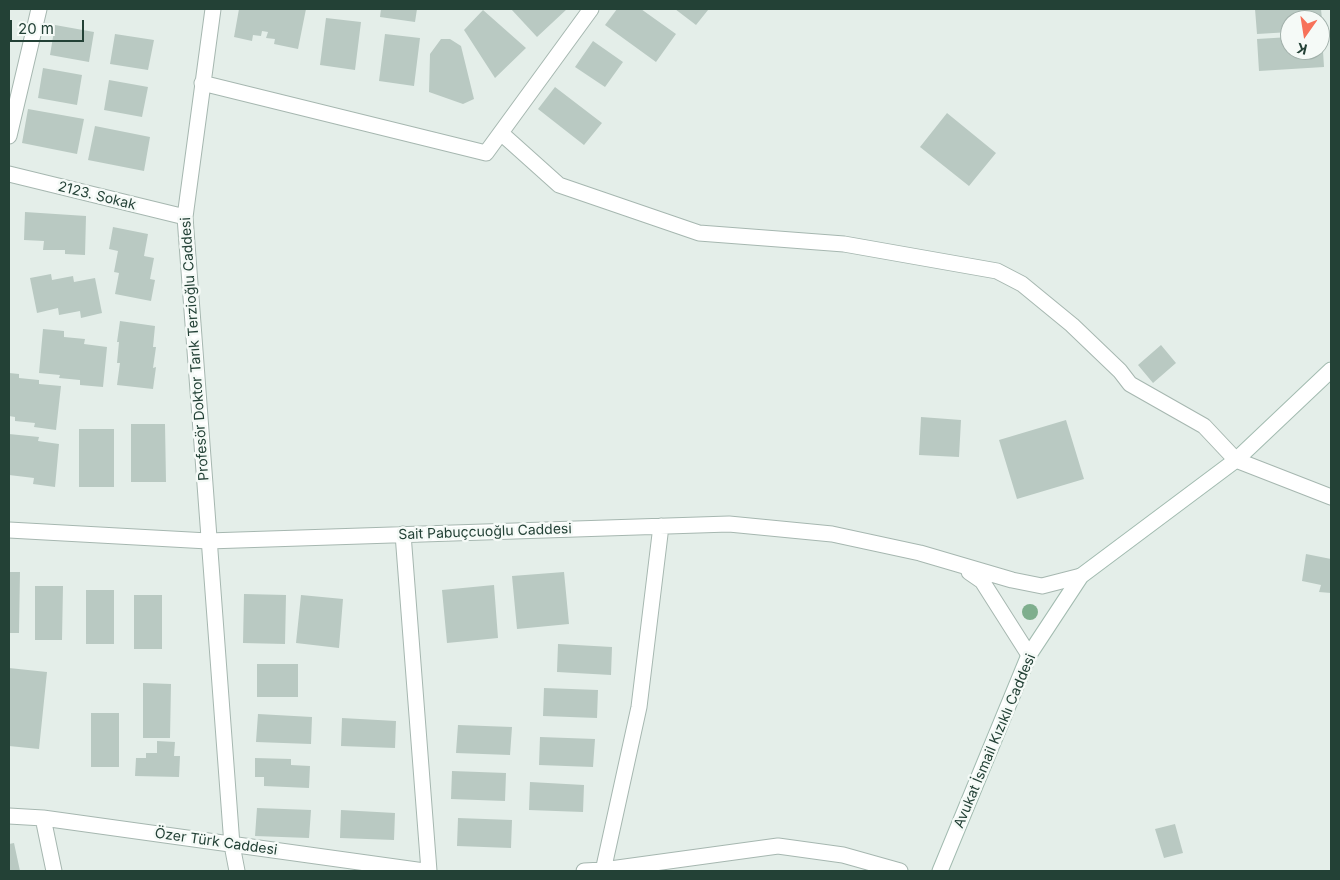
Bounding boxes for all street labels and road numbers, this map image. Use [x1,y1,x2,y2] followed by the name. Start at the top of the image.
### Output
[56,178,138,214] street label: 2123. Sokak
[177,217,213,481] street label: Profesör Doktor Tarık Terzioğlu Caddesi
[398,521,572,543] street label: Sait Pabuçcuoğlu Caddesi
[951,651,1039,831] street label: Avukat İsmail Kızıklı Caddesi
[154,825,278,859] street label: Özer Türk Caddesi

